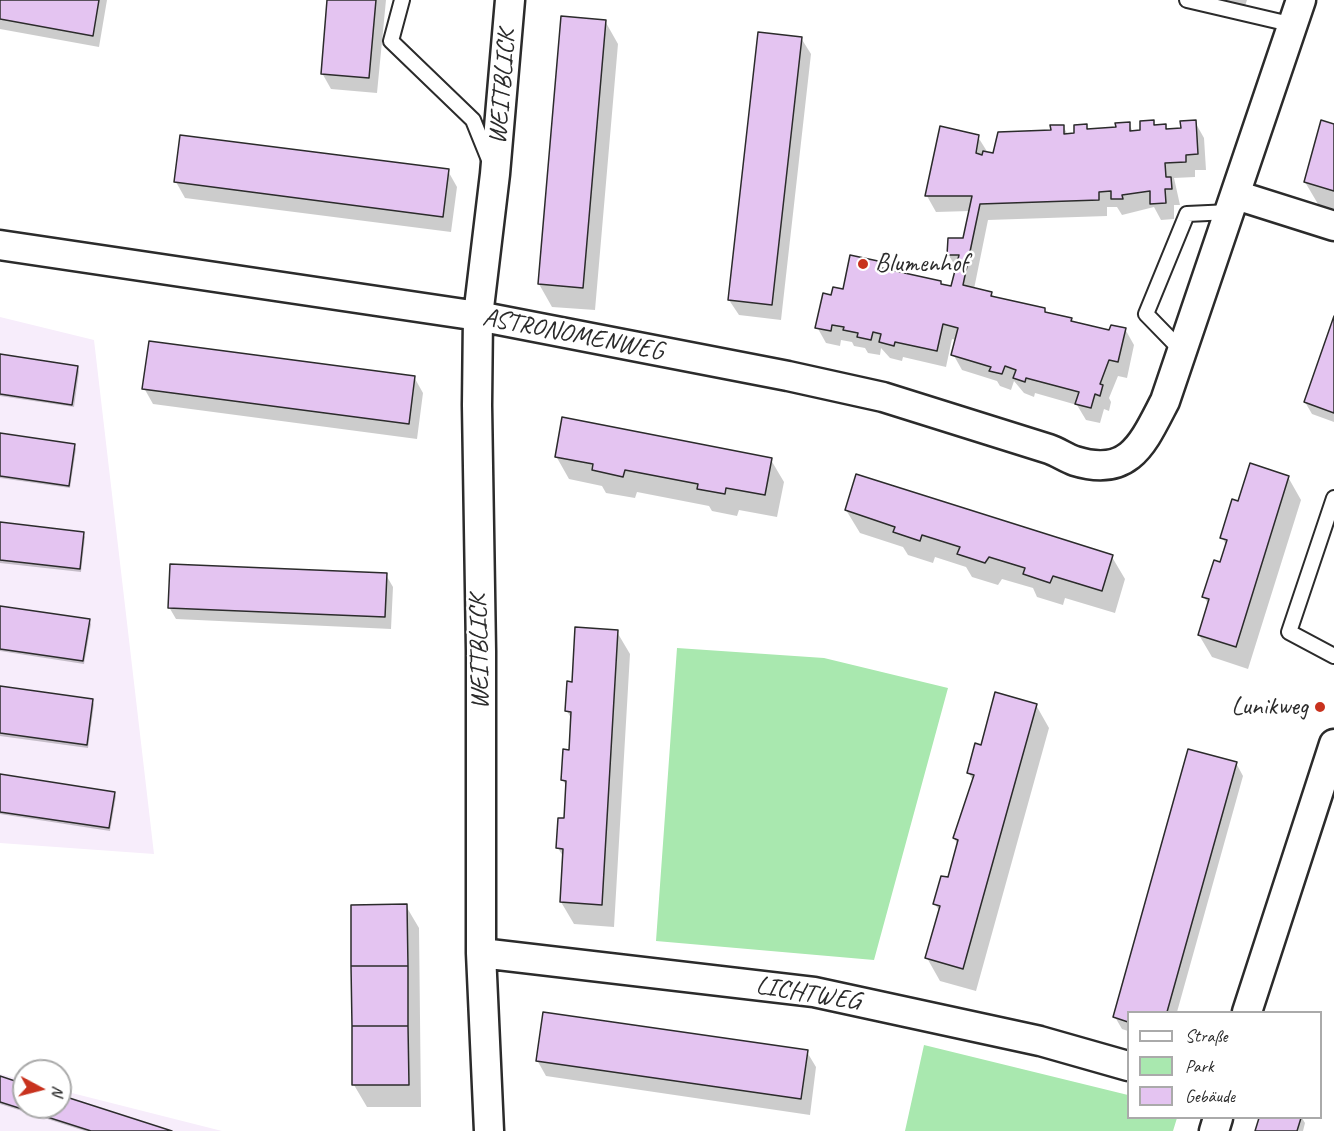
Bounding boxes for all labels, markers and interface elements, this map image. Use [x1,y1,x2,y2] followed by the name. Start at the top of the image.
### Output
[482,28,524,146] street label: WEITBLICK
[875,248,968,280] place label: Blumenhof
[856,257,870,271] marker: Blumenhof
[480,302,666,368] street label: ASTRONOMENWEG
[463,594,497,710] street label: WEITBLICK
[1231,691,1308,723] place label: Lunikweg
[1313,700,1327,714] marker: Lunikweg
[754,970,862,1018] street label: LICHTWEG
[1127,1011,1322,1119] legend
[1185,1025,1227,1047] text: Straße
[1185,1055,1214,1077] text: Park
[12,1059,72,1119] north arrow
[47,1085,68,1097] text: N
[1185,1085,1235,1107] text: Gebäude

